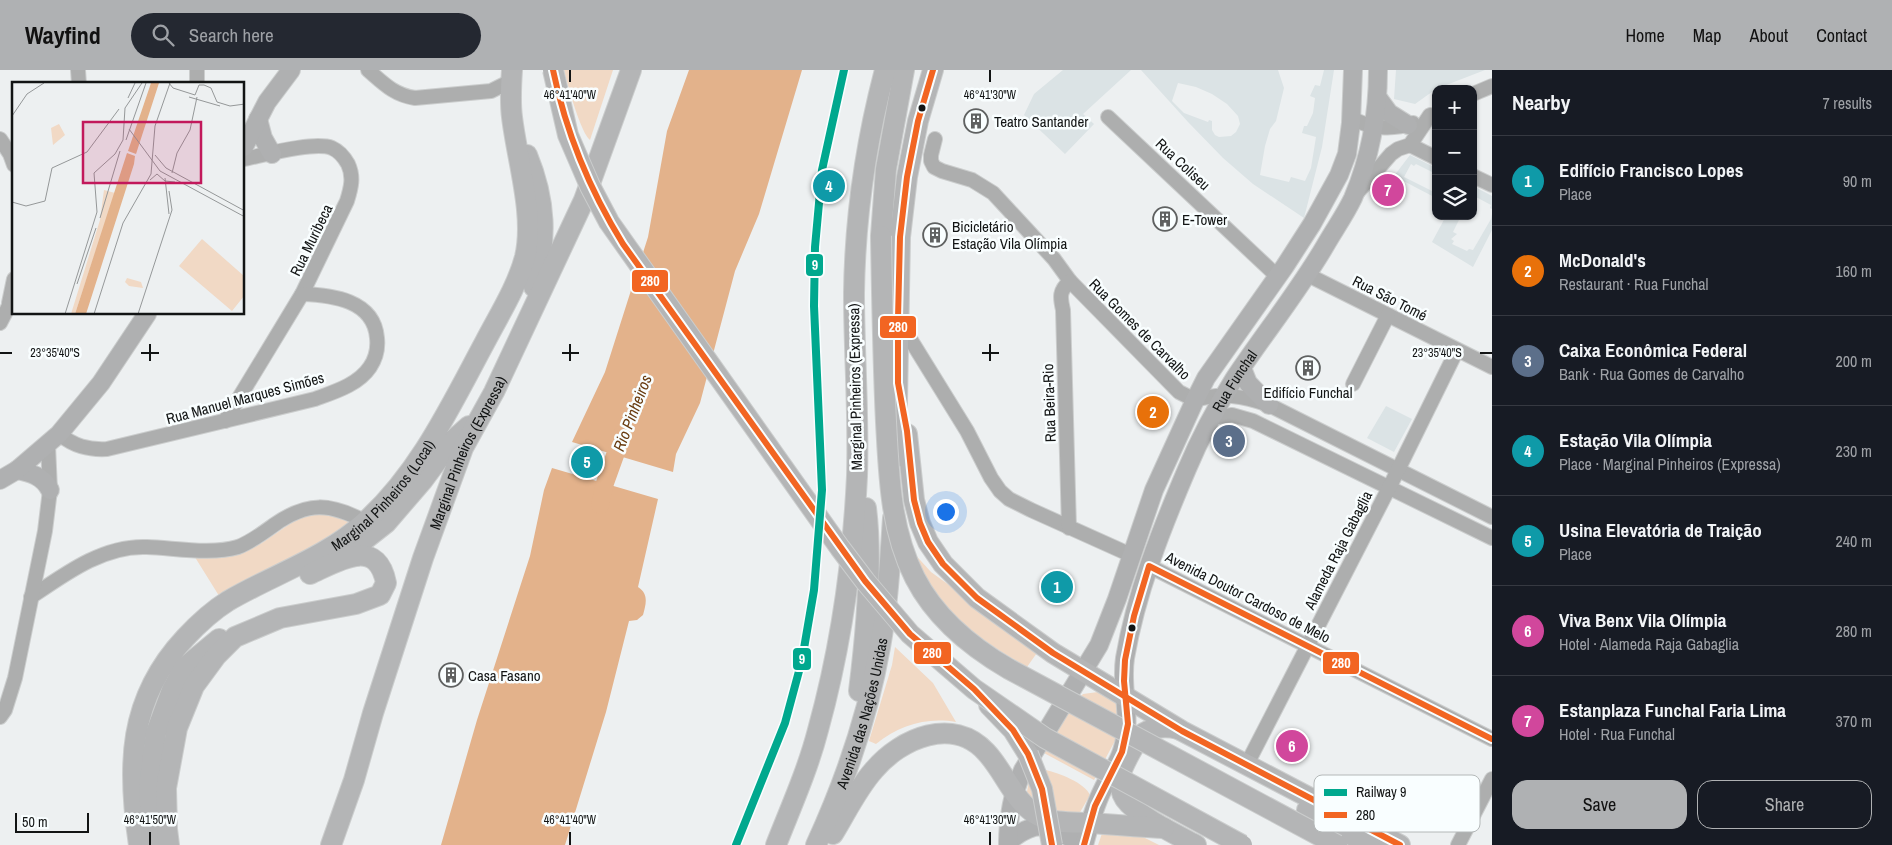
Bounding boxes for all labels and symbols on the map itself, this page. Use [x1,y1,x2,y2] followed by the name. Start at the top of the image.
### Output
[12,82,245,315] inset map
[544,87,597,103] text: 46°41'40"W
[964,87,1017,103] text: 46°41'30"W
[917,103,927,113] unlabelled marker
[963,108,989,134] building icon: Teatro Santander
[994,111,1088,132] place label: Teatro Santander
[1151,133,1215,195] street label: Rua Coliseu
[813,167,845,205] pin: 4
[1372,171,1404,209] pin: 7
[285,201,337,279] street label: Rua Muribeca
[1152,206,1178,232] building icon: E-Tower
[1182,209,1227,230] place label: E-Tower
[952,216,1067,254] place label: Bicicletário Estação Vila Olímpia
[922,222,948,248] building icon: Bicicletário Estação Vila Olímpia
[805,253,824,277] line badge: 9
[812,256,818,274] text: 9
[631,269,669,293] line badge: 280
[1349,270,1431,326] street label: Rua São Tomé
[640,272,660,290] text: 280
[1085,274,1195,384] street label: Rua Gomes de Carvalho
[843,303,867,471] street label: Marginal Pinheiros (Expressa)
[879,315,917,339] line badge: 280
[888,318,908,336] text: 280
[30,345,80,361] text: 23°35'40"S
[1206,345,1262,415] street label: Rua Funchal
[1412,345,1462,361] text: 23°35'40"S
[1295,355,1321,381] building icon: Edifício Funchal
[1037,363,1061,443] street label: Rua Beira-Rio
[164,367,326,429] street label: Rua Manuel Marques Simões
[607,371,657,454] water label: Rio Pinheiros
[424,372,511,532] street label: Marginal Pinheiros (Expressa)
[1264,382,1352,403] place label: Edifício Funchal
[1137,393,1169,431] pin: 2
[1213,422,1245,460] pin: 3
[327,436,439,555] street label: Marginal Pinheiros (Local)
[571,443,603,481] pin: 5
[1299,487,1377,614] street label: Alameda Raja Gabaglia
[933,499,959,525] your location
[1161,546,1334,648] street label: Avenida Doutor Cardoso de Melo
[1041,568,1073,606] pin: 1
[1127,623,1137,633] unlabelled marker
[830,636,892,792] street label: Avenida das Nações Unidas
[913,641,952,665] line badge: 280
[922,644,942,662] text: 280
[792,647,812,671] line badge: 9
[799,650,805,668] text: 9
[1322,651,1360,675] line badge: 280
[1331,654,1351,672] text: 280
[438,662,464,688] building icon: Casa Fasano
[468,665,541,686] place label: Casa Fasano
[1276,727,1308,765] pin: 6
[1314,775,1480,832] legend
[1356,783,1406,801] text: Railway 9
[1356,806,1375,824] text: 280
[15,810,89,833] scale bar
[124,812,177,828] text: 46°41'50"W
[544,812,597,828] text: 46°41'40"W
[964,812,1017,828] text: 46°41'30"W

